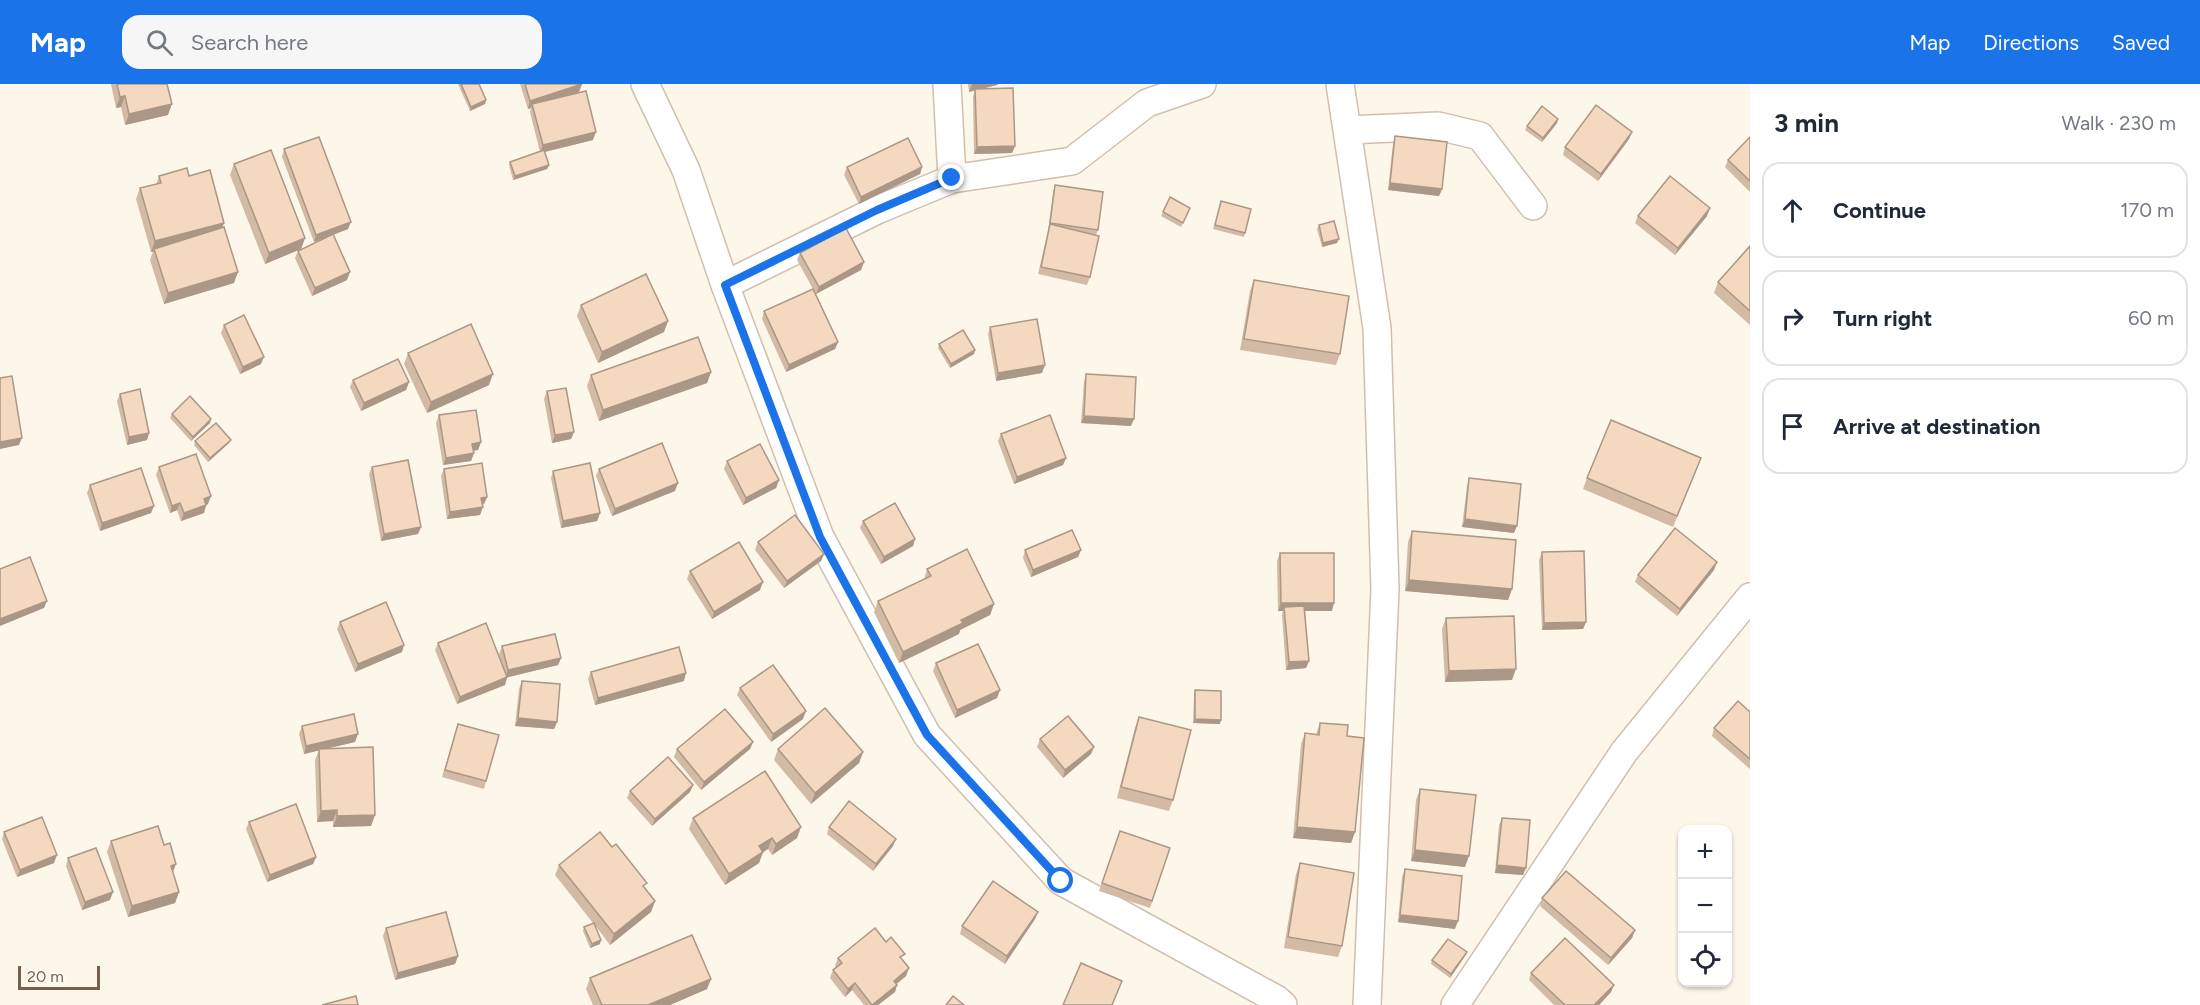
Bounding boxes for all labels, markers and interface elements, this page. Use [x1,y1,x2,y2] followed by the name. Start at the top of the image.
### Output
[122,15,542,69] search box
[30,25,86,59] text: Map
[143,26,176,59] icon: search
[191,29,308,56] text: Search here
[1909,30,1950,55] text: Map
[1983,30,2079,55] text: Directions
[2112,30,2170,55] text: Saved
[1774,107,1839,139] text: 3 min
[2062,111,2176,135] text: Walk · 230 m
[938,164,964,190] route end
[1776,194,1809,227] icon: ahead
[1833,197,1926,224] text: Continue
[2120,198,2174,222] text: 170 m
[1776,302,1809,335] icon: right
[1833,305,1932,332] text: Turn right
[2128,306,2174,330] text: 60 m
[1776,410,1809,443] icon: arrive
[1833,413,2041,440] text: Arrive at destination
[1678,825,1732,987] map controls
[1678,825,1732,879] button: +
[1047,867,1073,893] route start
[1678,879,1732,933] button: −
[1678,933,1732,987] button: locate
[18,963,100,990] scale bar
[27,967,64,986] text: 20 m

